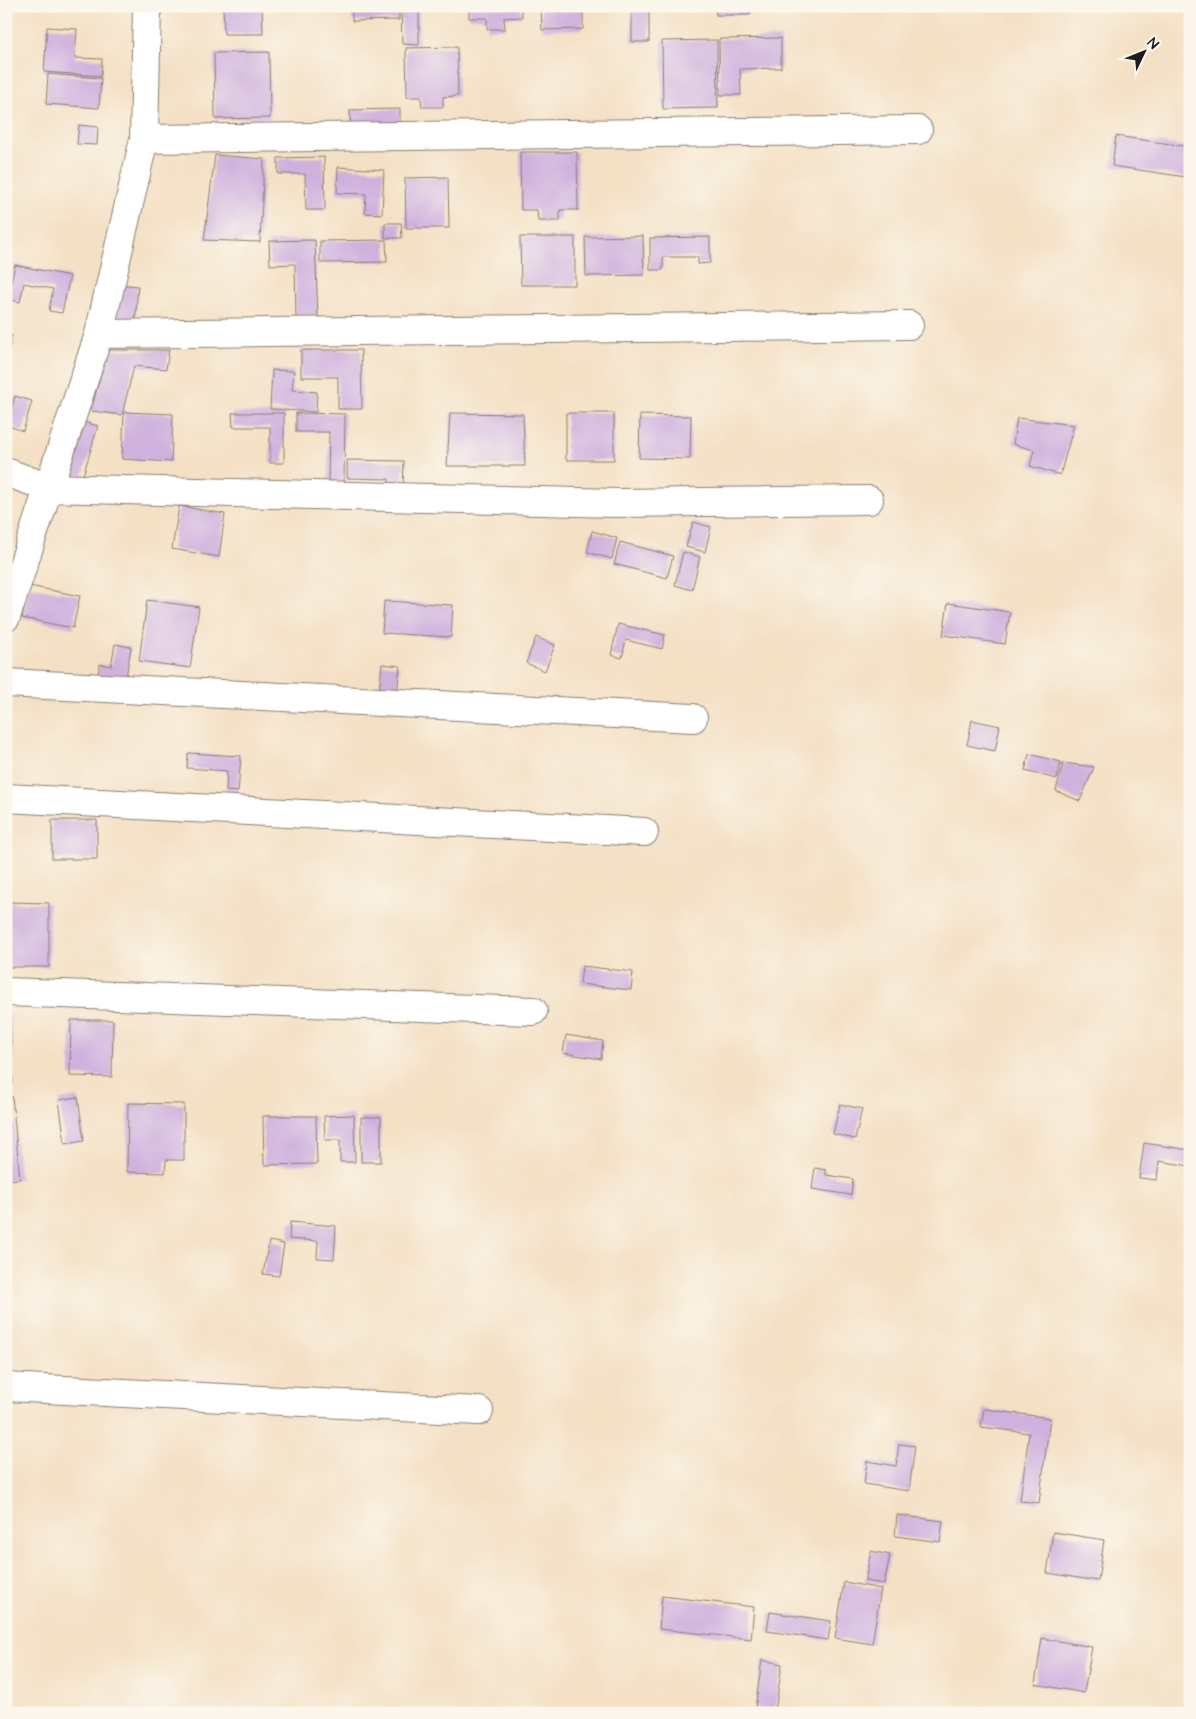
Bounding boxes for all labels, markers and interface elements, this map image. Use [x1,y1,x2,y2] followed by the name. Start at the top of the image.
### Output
[1118,28,1168,78] north arrow
[1142,34,1163,54] text: N

